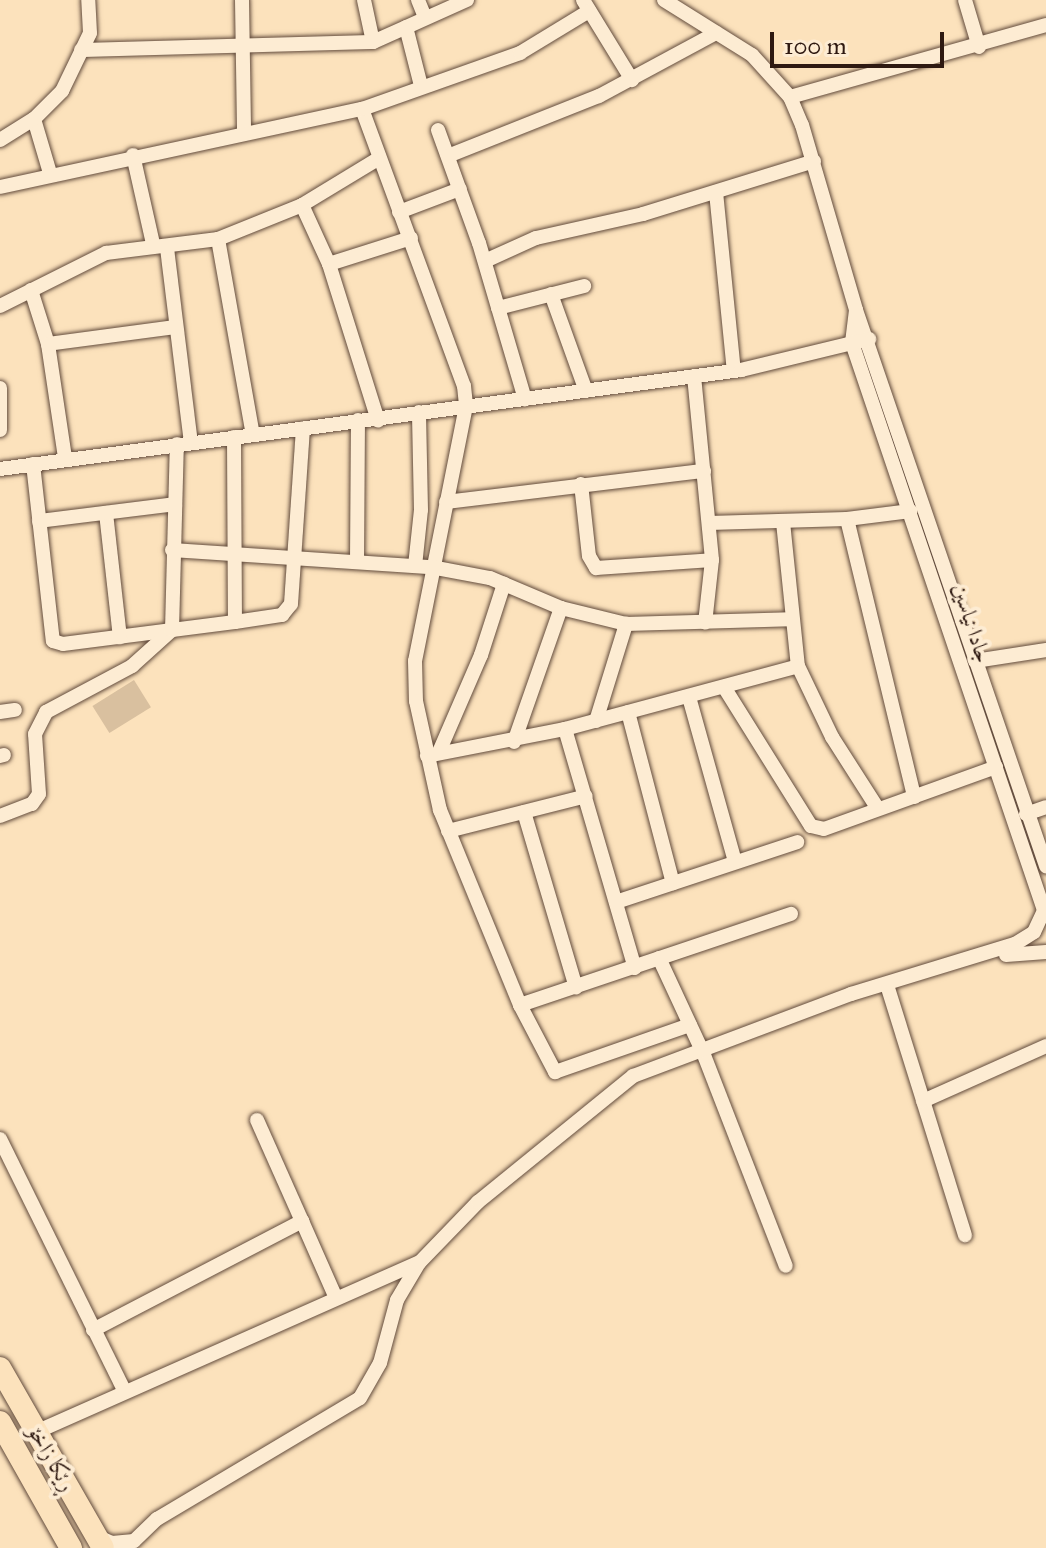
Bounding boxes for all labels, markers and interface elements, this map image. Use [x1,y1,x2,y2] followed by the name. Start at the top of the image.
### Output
[774,16,948,66] scale bar
[784,31,847,61] text: 100 m
[947,580,997,666] street label: جادا نیاسین
[23,1420,81,1496] street label: ڕێکا زاخۆ

